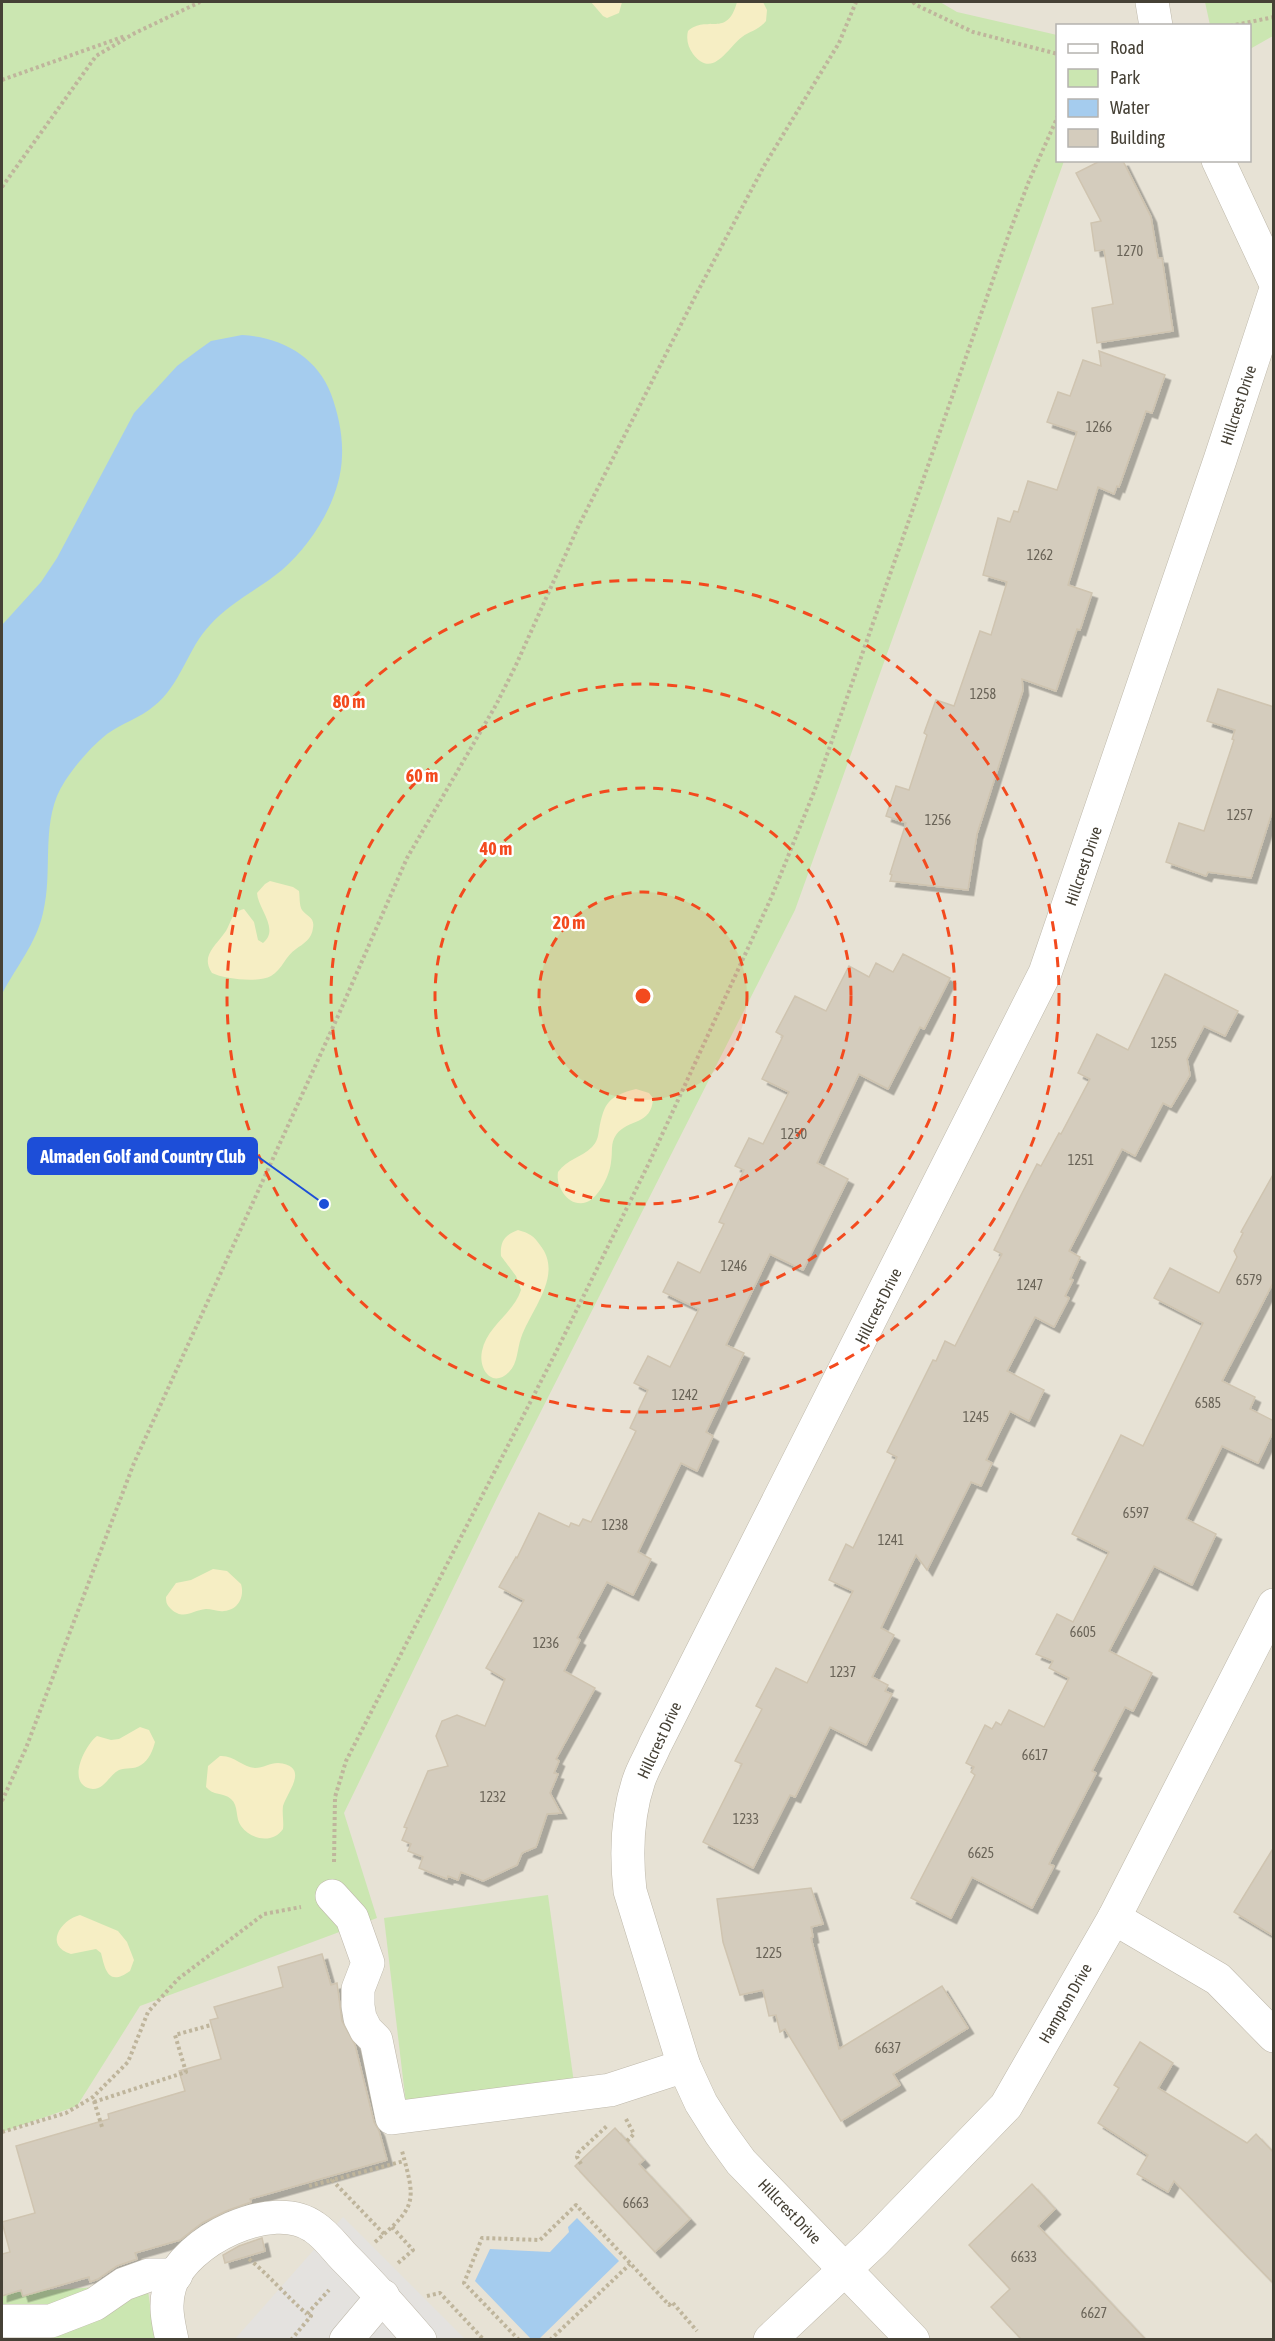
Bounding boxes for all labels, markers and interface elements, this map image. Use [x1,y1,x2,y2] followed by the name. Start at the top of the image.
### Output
[1056,24,1251,162] legend
[1110,37,1144,58] text: Road
[1110,67,1140,88] text: Park
[1110,97,1150,118] text: Water
[1110,127,1165,148] text: Building
[1117,243,1144,259] house number: 1270
[1217,363,1259,447] street label: Hillcrest Drive
[1086,419,1113,435] house number: 1266
[1027,547,1053,563] house number: 1262
[970,686,997,702] house number: 1258
[333,691,365,712] text: 80 m
[406,765,438,786] text: 60 m
[1227,807,1253,823] house number: 1257
[925,812,952,828] house number: 1256
[1061,824,1105,908] street label: Hillcrest Drive
[479,838,512,859] text: 40 m
[553,912,585,933] text: 20 m
[633,986,653,1006] centre of rings
[1151,1035,1177,1051] house number: 1255
[781,1126,808,1142] house number: 1250
[28,1138,257,1174] callout: Almaden Golf and Country Club
[39,1146,246,1167] text: Almaden Golf and Country Club
[1068,1152,1094,1168] house number: 1251
[721,1258,748,1274] house number: 1246
[851,1265,905,1347] street label: Hillcrest Drive
[1236,1272,1262,1288] house number: 6579
[1017,1277,1043,1293] house number: 1247
[672,1387,698,1403] house number: 1242
[1195,1395,1221,1411] house number: 6585
[963,1409,989,1425] house number: 1245
[1123,1505,1149,1521] house number: 6597
[602,1517,629,1533] house number: 1238
[878,1532,904,1548] house number: 1241
[1070,1624,1096,1640] house number: 6605
[533,1635,560,1651] house number: 1236
[830,1664,856,1680] house number: 1237
[633,1699,685,1781] street label: Hillcrest Drive
[1022,1747,1048,1763] house number: 6617
[480,1789,506,1805] house number: 1232
[733,1811,759,1827] house number: 1233
[968,1845,994,1861] house number: 6625
[756,1945,782,1961] house number: 1225
[1035,1960,1096,2046] street label: Hampton Drive
[875,2040,901,2056] house number: 6637
[755,2175,825,2247] street label: Hillcrest Drive
[623,2195,649,2211] house number: 6663
[1011,2249,1037,2265] house number: 6633
[1081,2305,1107,2321] house number: 6627

